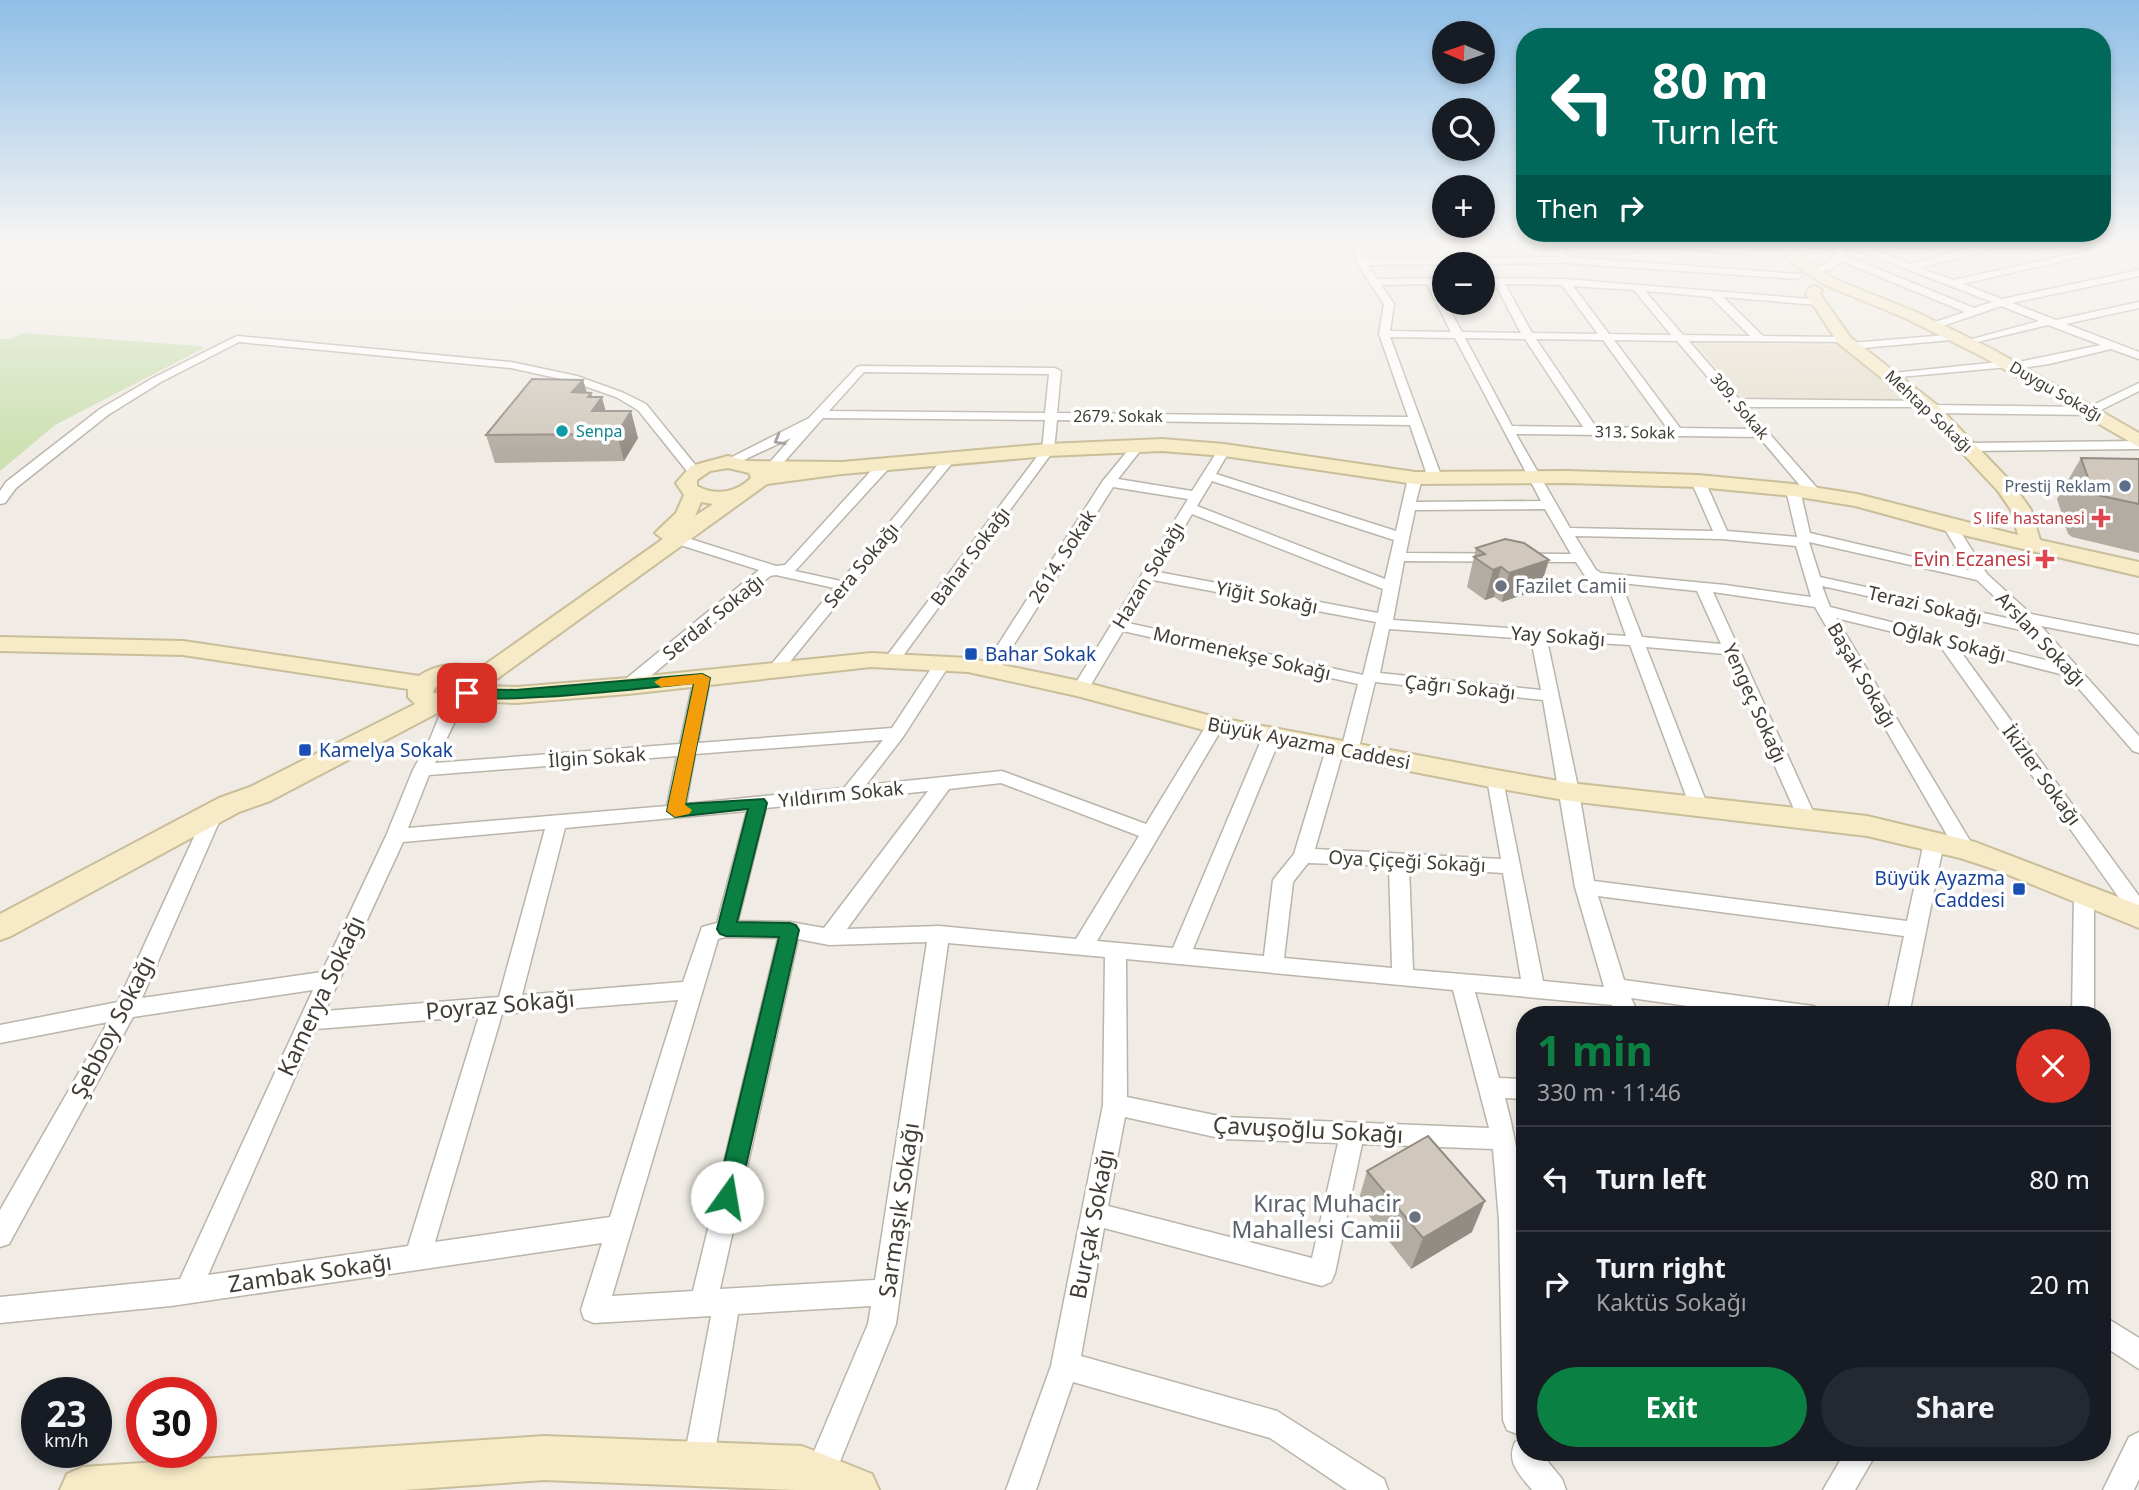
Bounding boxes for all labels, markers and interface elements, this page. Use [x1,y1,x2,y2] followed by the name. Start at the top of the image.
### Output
[1432,21,1494,84] north arrow
[1432,21,1495,315] map controls
[1652,47,1769,113] text: 80 m
[1537,56,1628,147] icon: left
[1432,98,1495,161] button: search
[1652,110,1778,153] text: Turn left
[1432,175,1495,238] button: +
[1612,189,1650,227] icon: right
[1537,190,1598,226] text: Then
[1432,252,1495,315] button: −
[2006,356,2106,426] street label: Duygu Sokağı
[1880,365,1978,457] street label: Mehtap Sokağı
[1706,368,1775,444] street label: 309. Sokak
[1073,405,1163,427] street label: 2679. Sokak
[576,420,623,442] place label: Senpa
[1595,420,1676,444] street label: 313. Sokak
[554,423,570,439] marker: Senpa
[774,432,787,445] one-way arrow
[2005,475,2111,497] place label: Prestij Reklam
[2117,478,2133,494] marker: Prestij Reklam
[924,501,1016,611] street label: Bahar Sokağı
[1022,504,1102,608] street label: 2614. Sokak
[1973,507,2085,529] place label: S life hastanesi
[2091,508,2111,528] marker: S life hastanesi
[818,517,904,613] street label: Sera Sokağı
[1106,517,1190,633] street label: Hazan Sokağı
[1913,546,2031,572] place label: Evin Eczanesi
[2037,551,2053,567] marker: Evin Eczanesi
[657,568,769,666] street label: Serdar Sokağı
[1515,573,1627,599] place label: Fazilet Camii
[1214,574,1320,620] street label: Yiğit Sokağı
[1493,578,1509,594] marker: Fazilet Camii
[1865,579,1985,631] street label: Terazi Sokağı
[1990,586,2092,692] street label: Arslan Sokağı
[1889,614,2009,668] street label: Oğlak Sokağı
[1821,618,1903,732] street label: Başak Sokağı
[1151,620,1333,686] street label: Mormenekşe Sokağı
[1510,620,1606,652] street label: Yay Sokağı
[1717,639,1793,767] street label: Yengeç Sokağı
[985,641,1096,667] place label: Bahar Sokak
[963,646,979,662] marker: Bahar Sokak
[437,663,497,723] pin
[1403,668,1517,706] street label: Çağrı Sokağı
[448,674,486,712] icon: arrive
[1205,711,1413,775] street label: Büyük Ayazma Caddesi
[1997,720,2087,830] street label: İkizler Sokağı
[319,737,453,763] place label: Kamelya Sokak
[547,741,647,773] street label: İlgin Sokak
[297,742,313,758] marker: Kamelya Sokak
[777,775,905,813] street label: Yıldırım Sokak
[1328,844,1486,878] street label: Oya Çiçeği Sokağı
[1875,865,2005,913] place label: Büyük Ayazma Caddesi
[2011,881,2027,897] marker: Büyük Ayazma Caddesi
[269,910,371,1081] street label: Kamerya Sokağı
[62,949,162,1104] street label: Şebboy Sokağı
[424,982,576,1026] street label: Poyraz Sokağı
[1537,1021,1653,1078] text: 1 min
[2016,1029,2090,1103] button: close
[1537,1076,1681,1108] text: 330 m · 11:46
[1212,1108,1404,1150] street label: Çavuşoğlu Sokağı
[870,1120,926,1299] street label: Sarmaşık Sokağı
[1061,1146,1121,1302] street label: Burçak Sokağı
[690,1160,764,1234] position arrow
[1537,1160,1575,1198] icon: left
[1596,1161,1707,1197] text: Turn left
[2029,1161,2090,1197] text: 80 m
[1232,1187,1401,1245] place label: Kıraç Muhacir Mahallesi Camii
[1407,1209,1423,1225] marker: Kıraç Muhacir Mahallesi Camii
[226,1245,394,1299] street label: Zambak Sokağı
[1596,1250,1726,1286] text: Turn right
[1537,1265,1575,1303] icon: right
[2029,1266,2090,1302] text: 20 m
[1596,1286,1747,1318] text: Kaktüs Sokağı
[1537,1367,1807,1447] button: Exit
[1821,1367,2090,1447] button: Share
[126,1377,217,1468] speed limit sign: 30
[46,1390,87,1437] text: 23
[44,1428,89,1452] text: km/h

